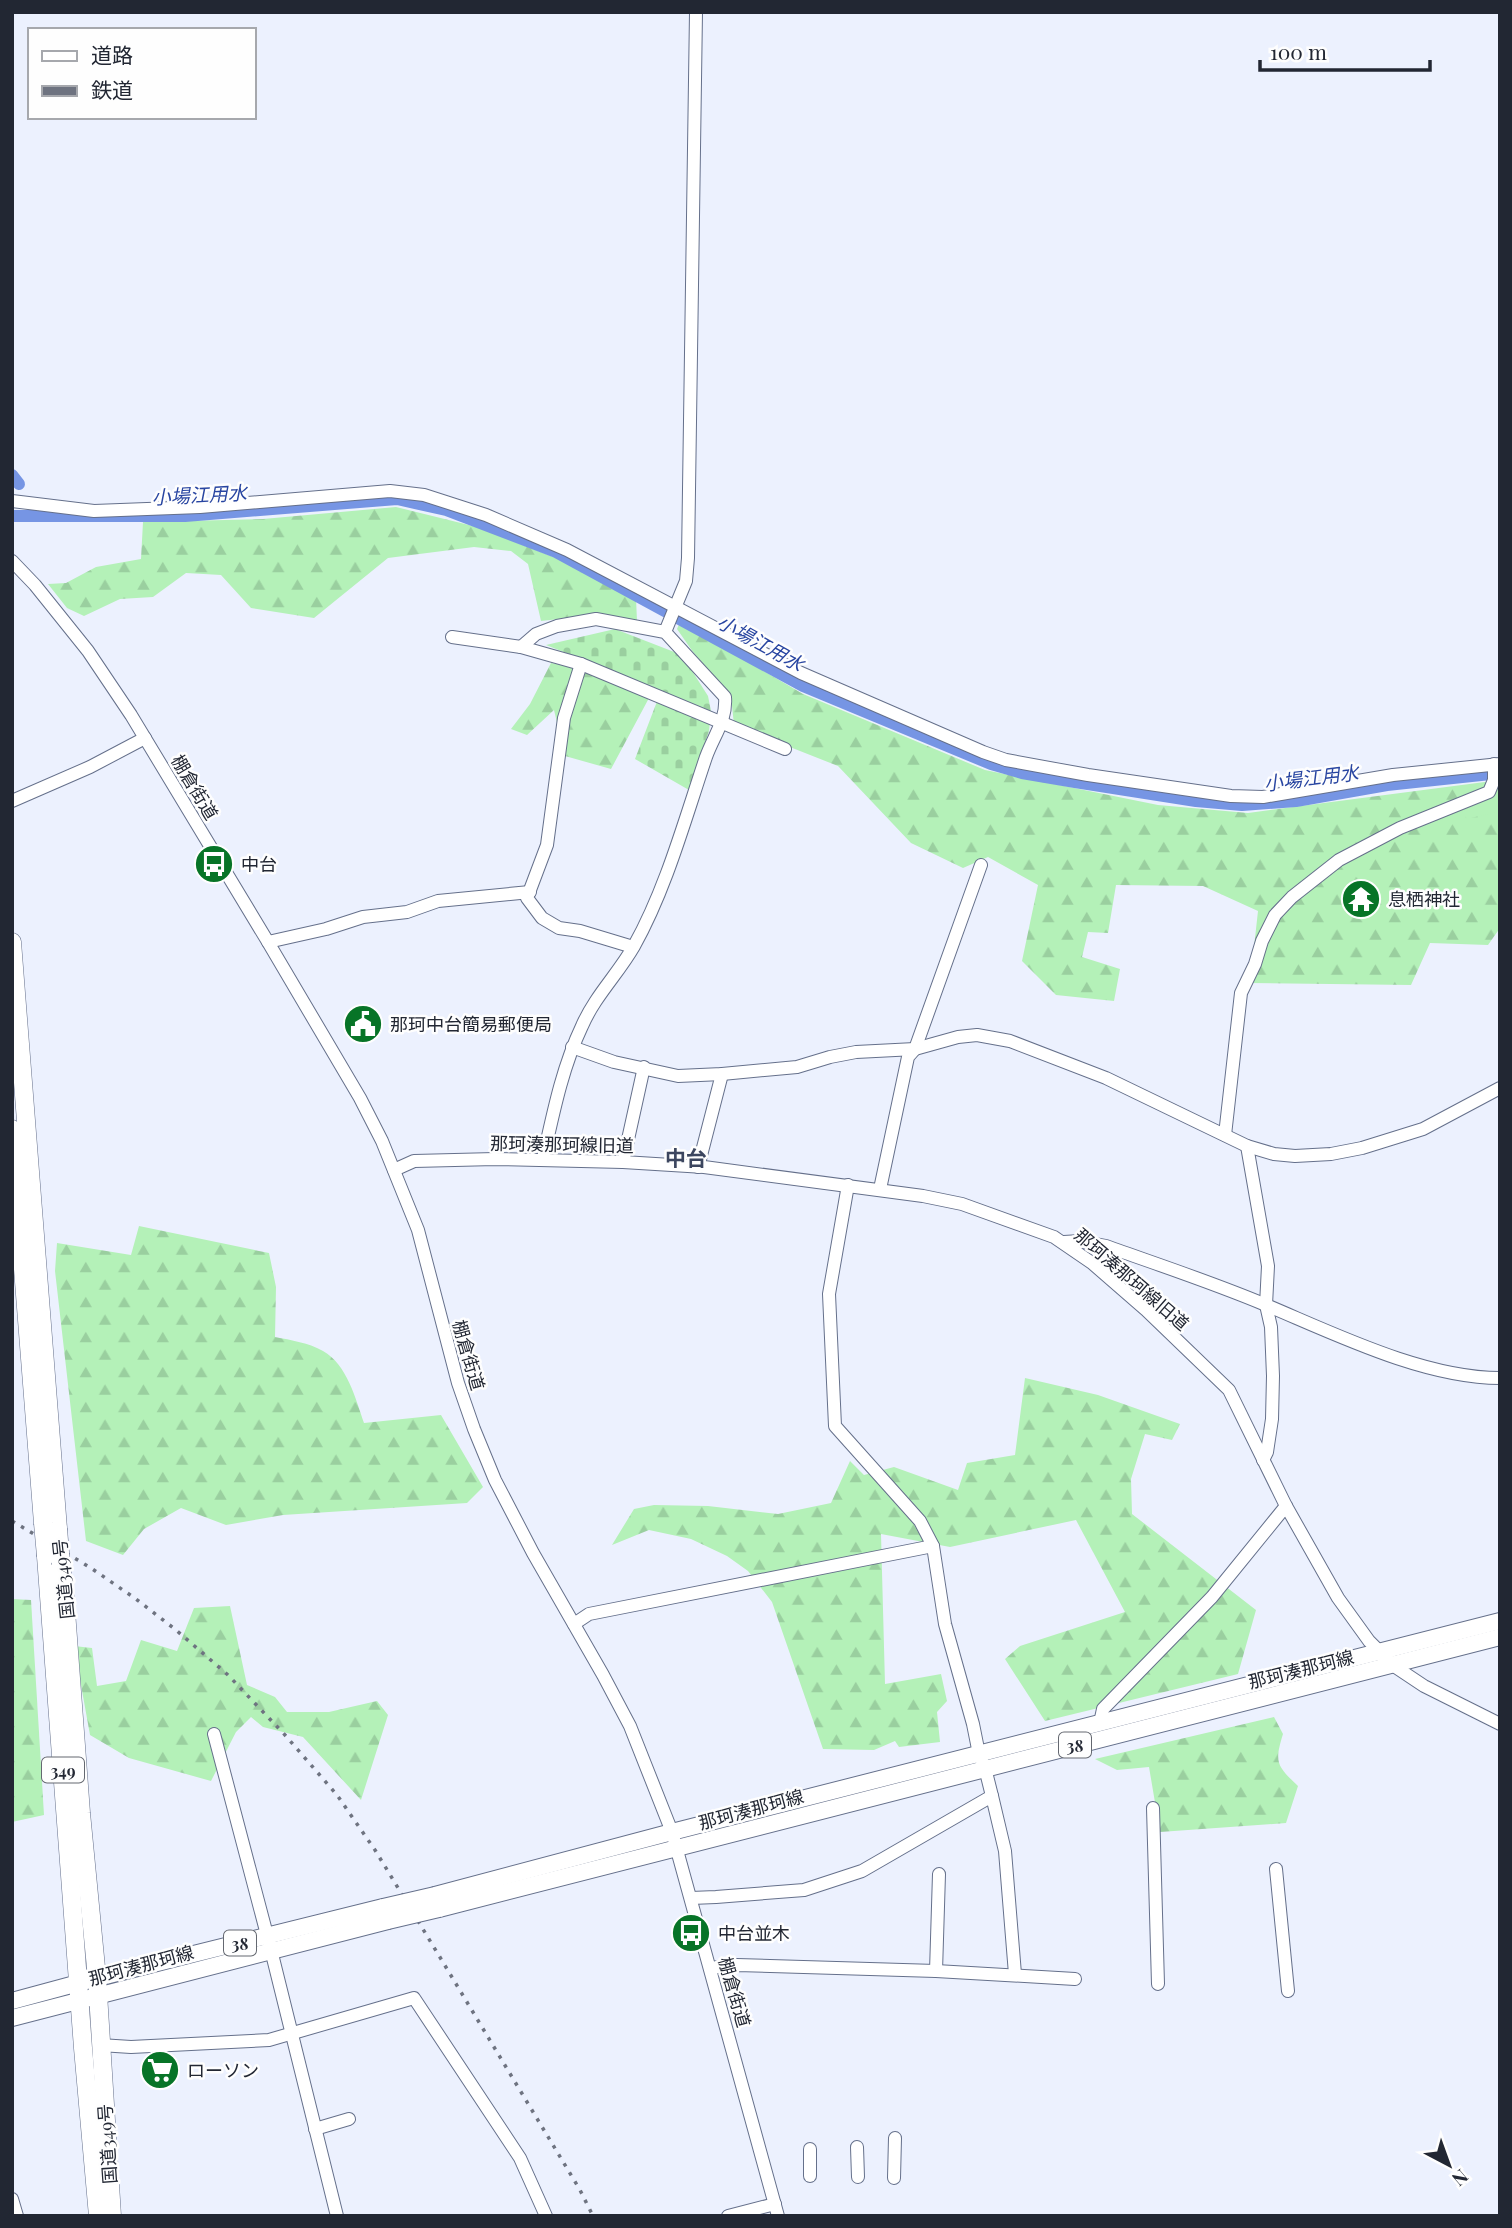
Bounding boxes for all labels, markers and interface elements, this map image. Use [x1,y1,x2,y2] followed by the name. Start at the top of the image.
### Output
[28,28,256,119] legend
[1260,28,1430,72] scale bar
[1270,37,1327,65] text: 100 m
[91,40,133,68] text: 道路
[91,75,133,103] text: 鉄道
[151,478,249,509] water label: 小場江用水
[713,608,811,677] water label: 小場江用水
[166,750,224,824] street label: 棚倉街道
[1262,758,1362,796] water label: 小場江用水
[193,843,235,885] bus stop icon: 中台
[241,852,277,876] place label: 中台
[1340,878,1382,920] temple icon: 息栖神社
[1388,887,1460,911] place label: 息栖神社
[342,1003,384,1045] public building icon: 那珂中台簡易郵便局
[390,1012,552,1036] place label: 那珂中台簡易郵便局
[490,1131,634,1157] street label: 那珂湊那珂線旧道
[665,1143,707,1171] district label: 中台
[1070,1223,1194,1335] street label: 那珂湊那珂線旧道
[448,1317,490,1393] street label: 棚倉街道
[47,1538,79,1620] street label: 国道349号
[1246,1644,1356,1694] street label: 那珂湊那珂線
[1059,1732,1091,1758] road number: 38
[42,1758,84,1782] road number: 349
[696,1783,806,1835] street label: 那珂湊那珂線
[670,1912,712,1954] bus stop icon: 中台並木
[718,1921,790,1945] place label: 中台並木
[224,1930,256,1955] road number: 38
[86,1939,196,1991] street label: 那珂湊那珂線
[714,1954,756,2030] street label: 棚倉街道
[139,2049,181,2091] supermarket icon: ローソン
[187,2058,259,2082] place label: ローソン
[92,2103,122,2185] street label: 国道349号
[1414,2130,1484,2200] north arrow
[1447,2164,1475,2193] text: N

